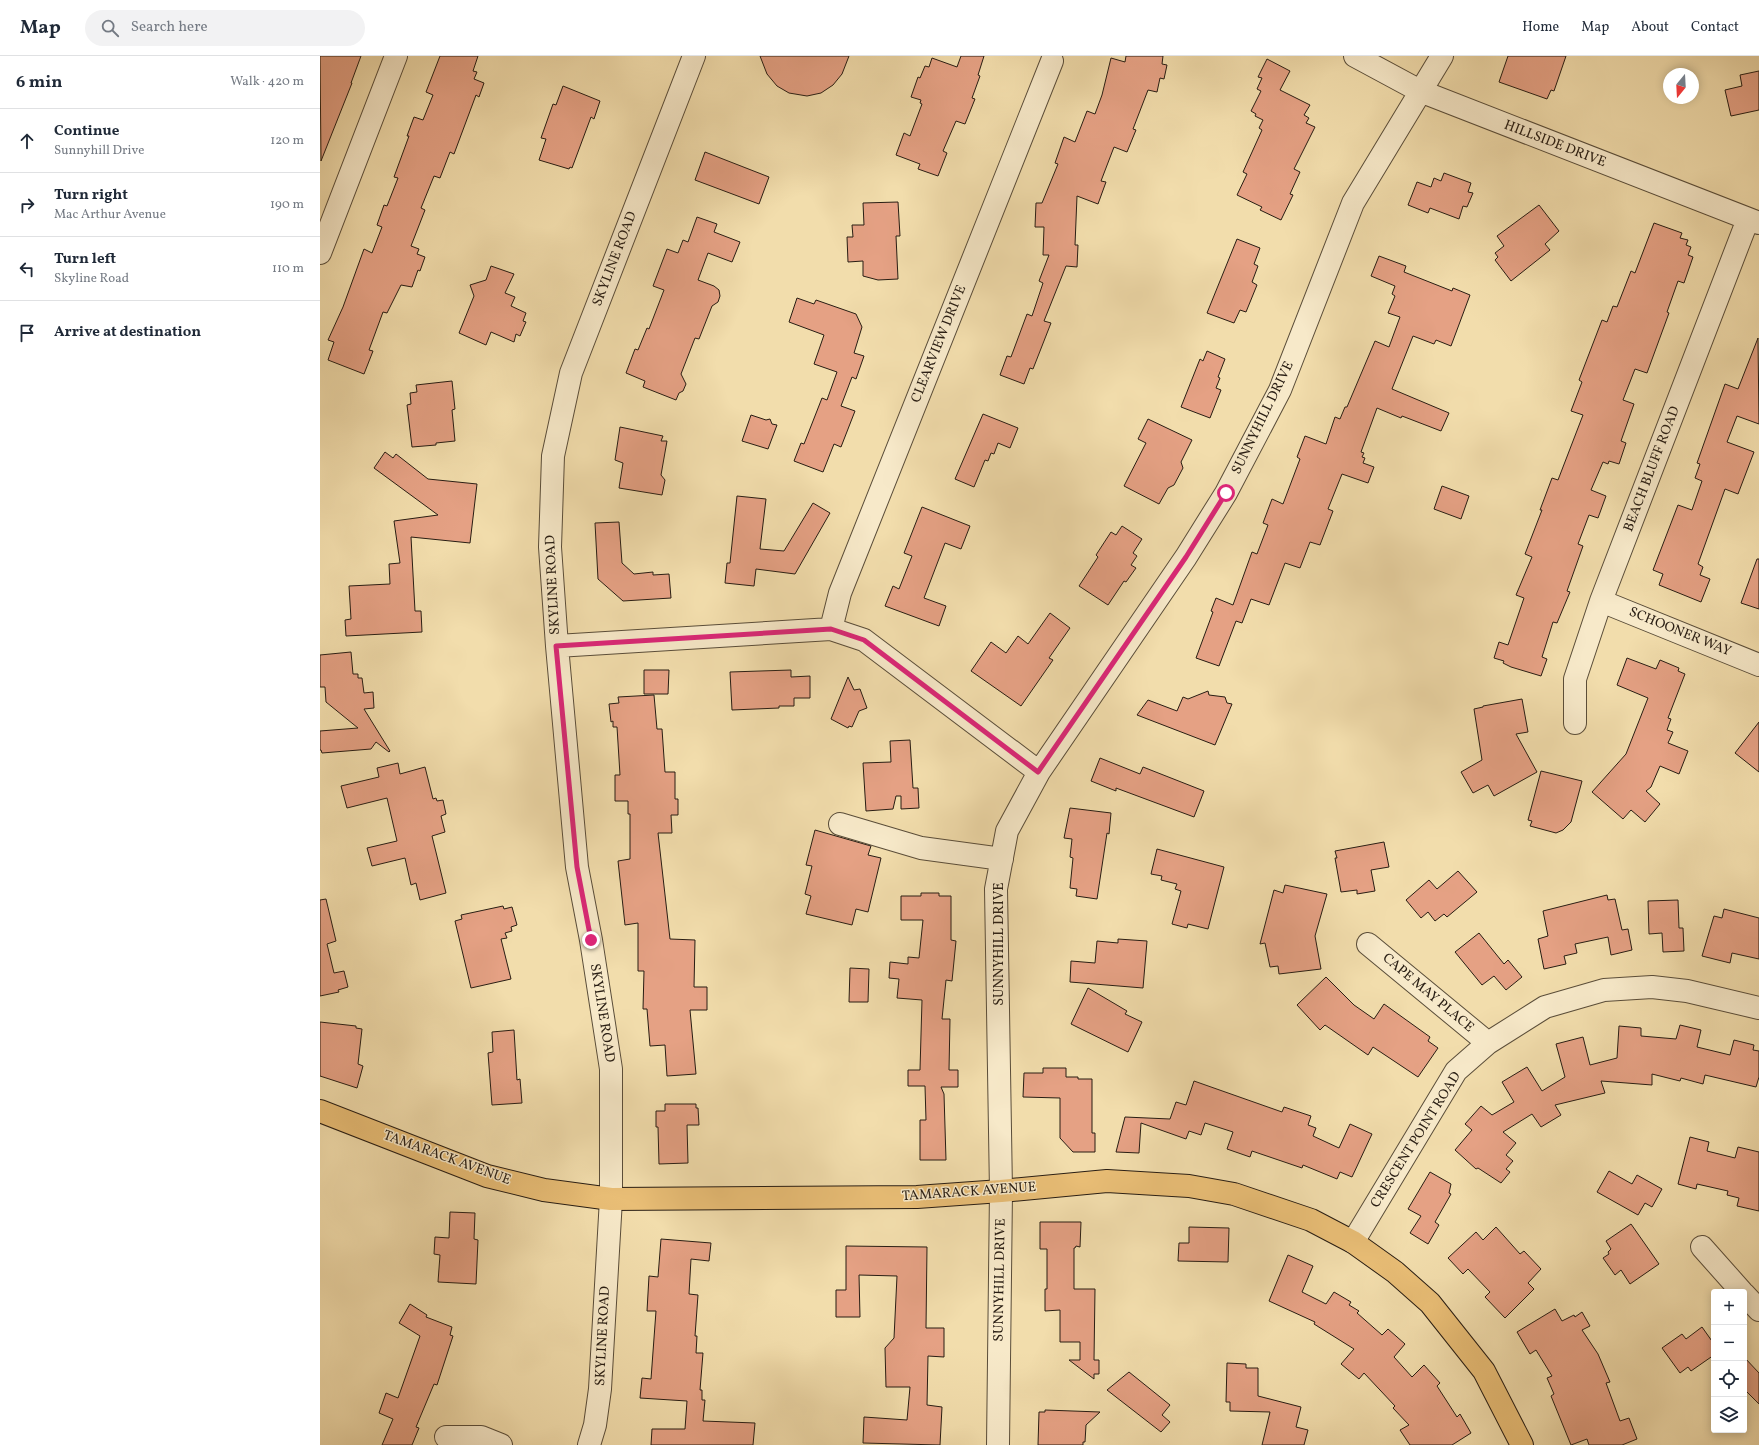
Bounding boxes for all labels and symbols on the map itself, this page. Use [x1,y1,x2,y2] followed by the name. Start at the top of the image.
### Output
[1663,68,1699,104] north arrow
[1501,116,1609,172] street label: HILLSIDE DRIVE
[588,209,642,309] street label: SKYLINE ROAD
[907,282,971,406] street label: CLEARVIEW DRIVE
[1227,358,1299,478] street label: SUNNYHILL DRIVE
[1619,403,1685,535] street label: BEACH BLUFF ROAD
[1217,484,1235,502] route start
[541,535,565,635] street label: SKYLINE ROAD
[1626,603,1734,661] street label: SCHOONER WAY
[990,882,1009,1006] street label: SUNNYHILL DRIVE
[582,931,600,949] route end
[1378,949,1478,1037] street label: CAPE MAY PLACE
[585,962,619,1064] street label: SKYLINE ROAD
[1366,1068,1466,1212] street label: CRESCENT POINT ROAD
[381,1126,513,1190] street label: TAMARACK AVENUE
[901,1178,1037,1206] street label: TAMARACK AVENUE
[989,1218,1011,1342] street label: SUNNYHILL DRIVE
[591,1286,615,1386] street label: SKYLINE ROAD

